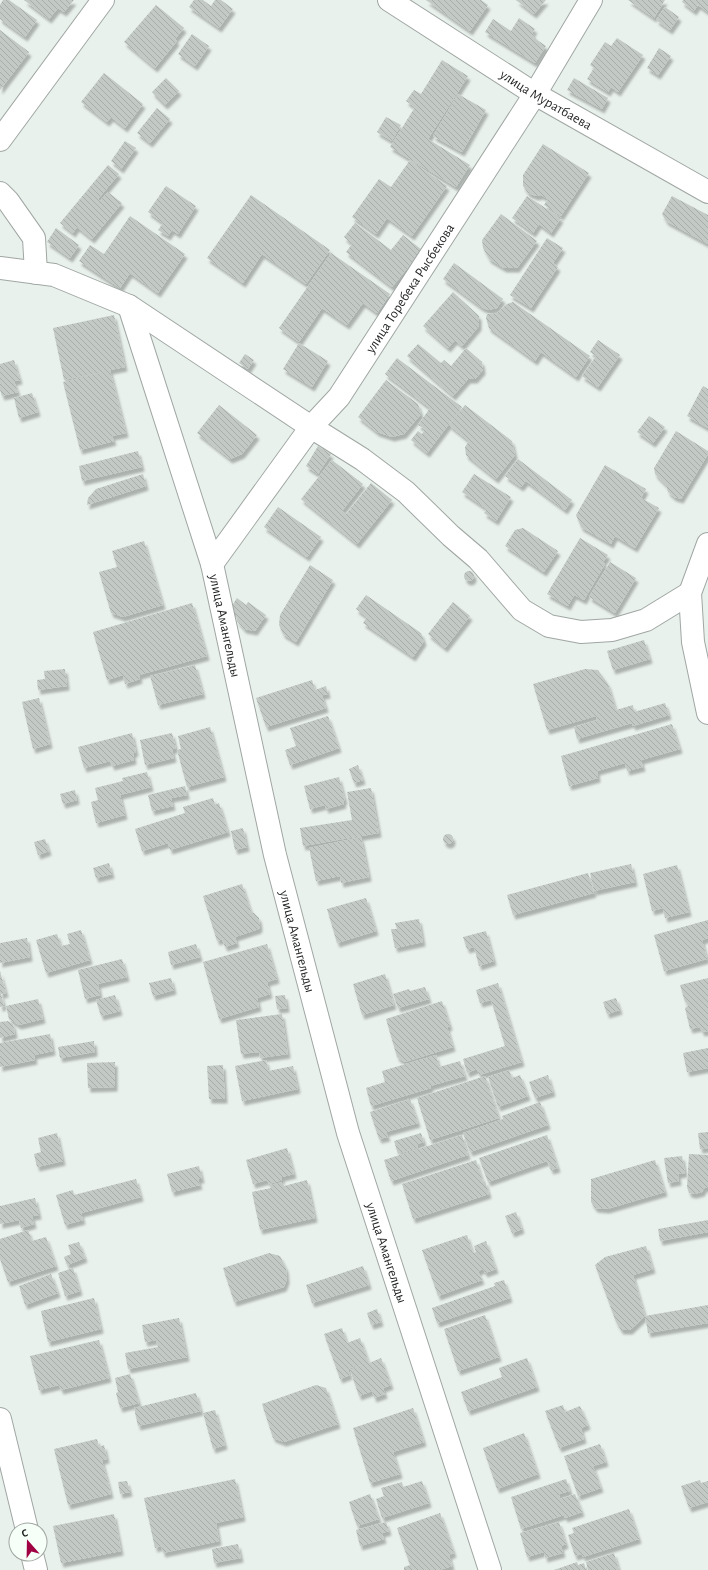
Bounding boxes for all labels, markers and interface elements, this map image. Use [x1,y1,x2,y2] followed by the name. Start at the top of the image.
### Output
[496,67,594,133] street label: улица Муратбаева
[363,221,458,356] street label: улица Торебека Рысбекова
[206,572,242,679] street label: улица Амангельды
[276,888,317,994] street label: улица Амангельды
[363,1200,409,1305] street label: улица Амангельды
[8,1522,48,1562] north arrow
[20,1527,29,1539] text: С

